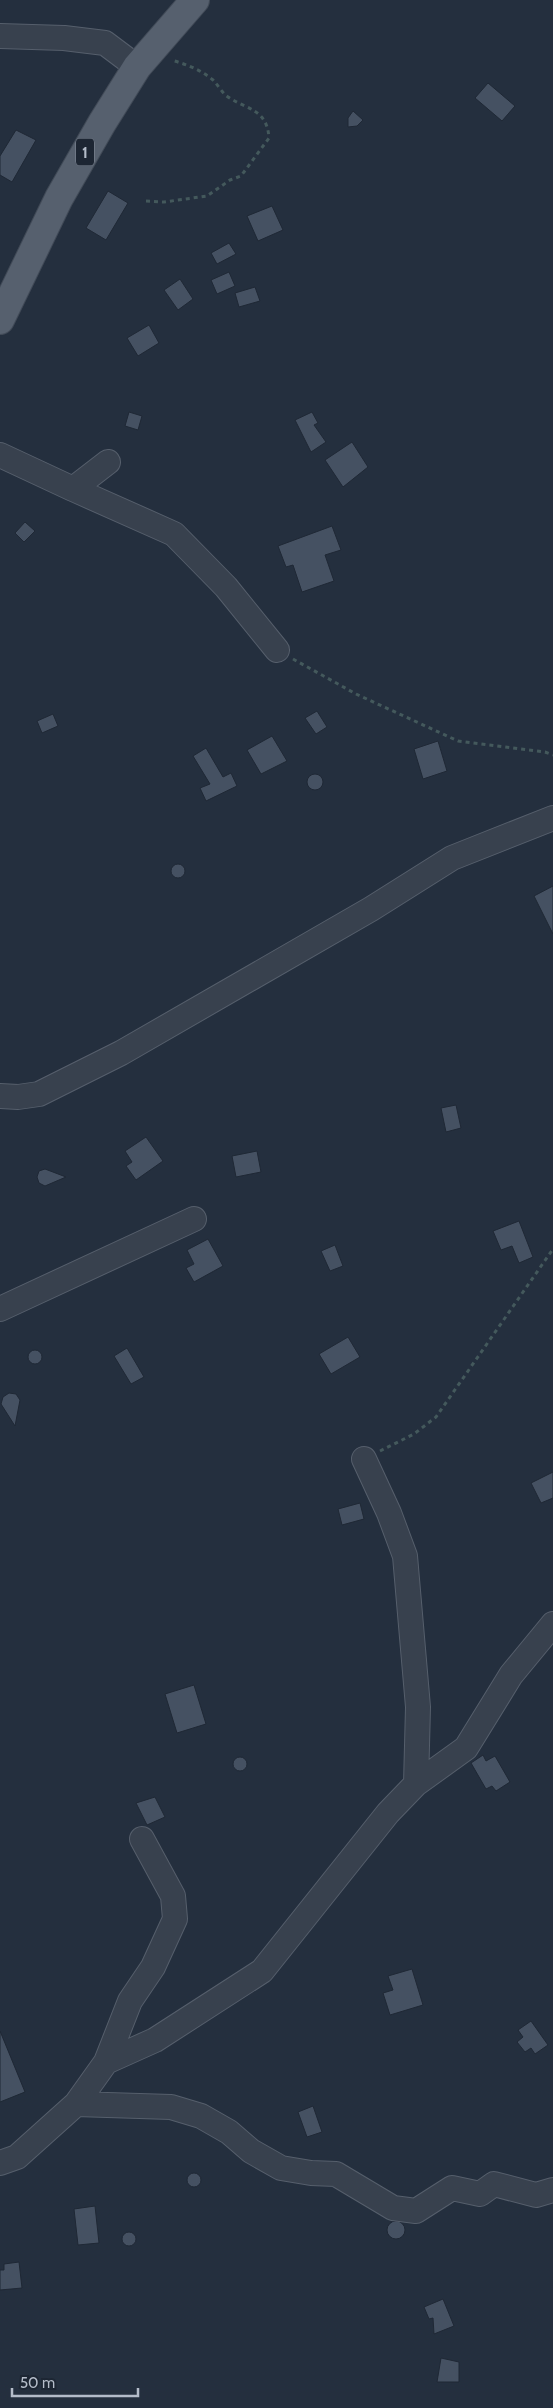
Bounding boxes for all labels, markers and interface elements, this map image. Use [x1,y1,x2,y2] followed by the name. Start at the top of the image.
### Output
[76,138,94,166] road number: 1
[12,2366,139,2398] scale bar
[20,2374,55,2392] text: 50 m

